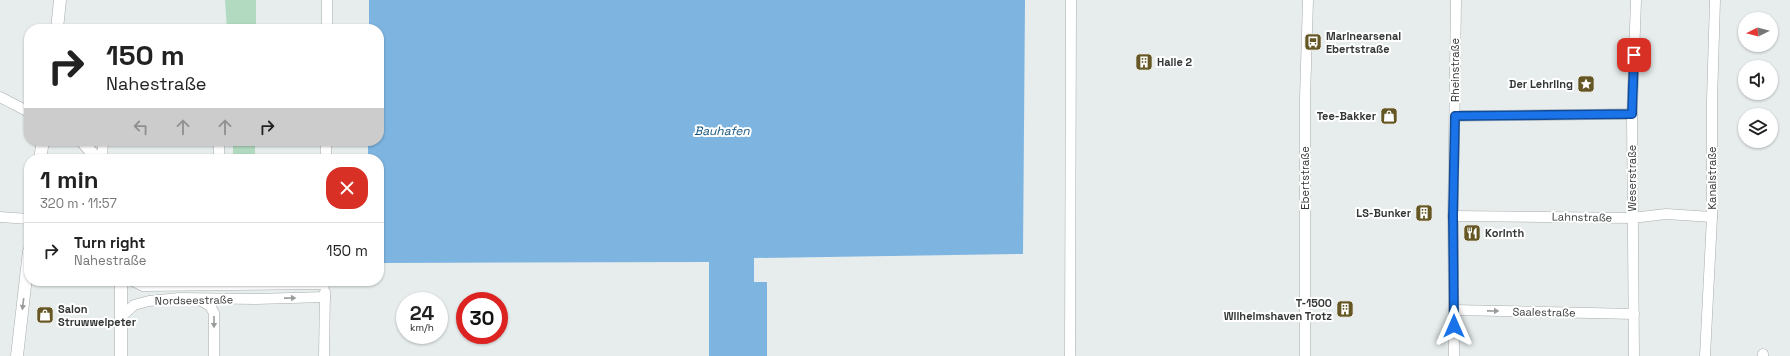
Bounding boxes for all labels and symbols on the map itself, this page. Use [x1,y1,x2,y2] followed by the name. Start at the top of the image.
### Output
[1738,12,1778,52] north arrow
[1326,29,1401,56] place label: Marinearsenal Ebertstraße
[1303,32,1323,52] bus stop icon: Marinearsenal Ebertstraße
[1448,38,1462,102] street label: Rheinstraße
[1617,38,1651,72] pin
[1134,52,1154,72] building icon: Halle 2
[1157,55,1193,69] place label: Halle 2
[1576,74,1596,94] place icon: Der Lehrling
[1509,77,1573,91] place label: Der Lehrling
[1379,106,1399,126] shop icon: Tee-Bakker
[1317,109,1377,123] place label: Tee-Bakker
[694,123,750,139] water label: Bauhafen
[1625,145,1639,211] street label: Weserstraße
[1298,146,1312,210] street label: Ebertstraße
[1705,146,1719,210] street label: Kanalstraße
[1414,203,1434,223] building icon: LS-Bunker
[1356,206,1412,220] place label: LS-Bunker
[1552,209,1612,225] street label: Lahnstraße
[1462,223,1482,243] restaurant icon: Korinth
[1485,226,1524,240] place label: Korinth
[155,292,233,308] street label: Nordseestraße
[456,292,508,344] speed limit sign: 30
[284,295,297,301] one-way arrow
[1224,296,1332,323] place label: T-1500 Wilhelmshaven Trotz
[20,298,26,310] one-way arrow
[1335,299,1355,319] building icon: T-1500 Wilhelmshaven Trotz
[58,302,137,329] place label: Salon Struwwelpeter
[1512,304,1576,320] street label: Saalestraße
[35,305,55,325] shop icon: Salon Struwwelpeter
[1433,305,1475,347] position arrow
[1487,308,1500,314] one-way arrow
[211,316,217,329] one-way arrow

